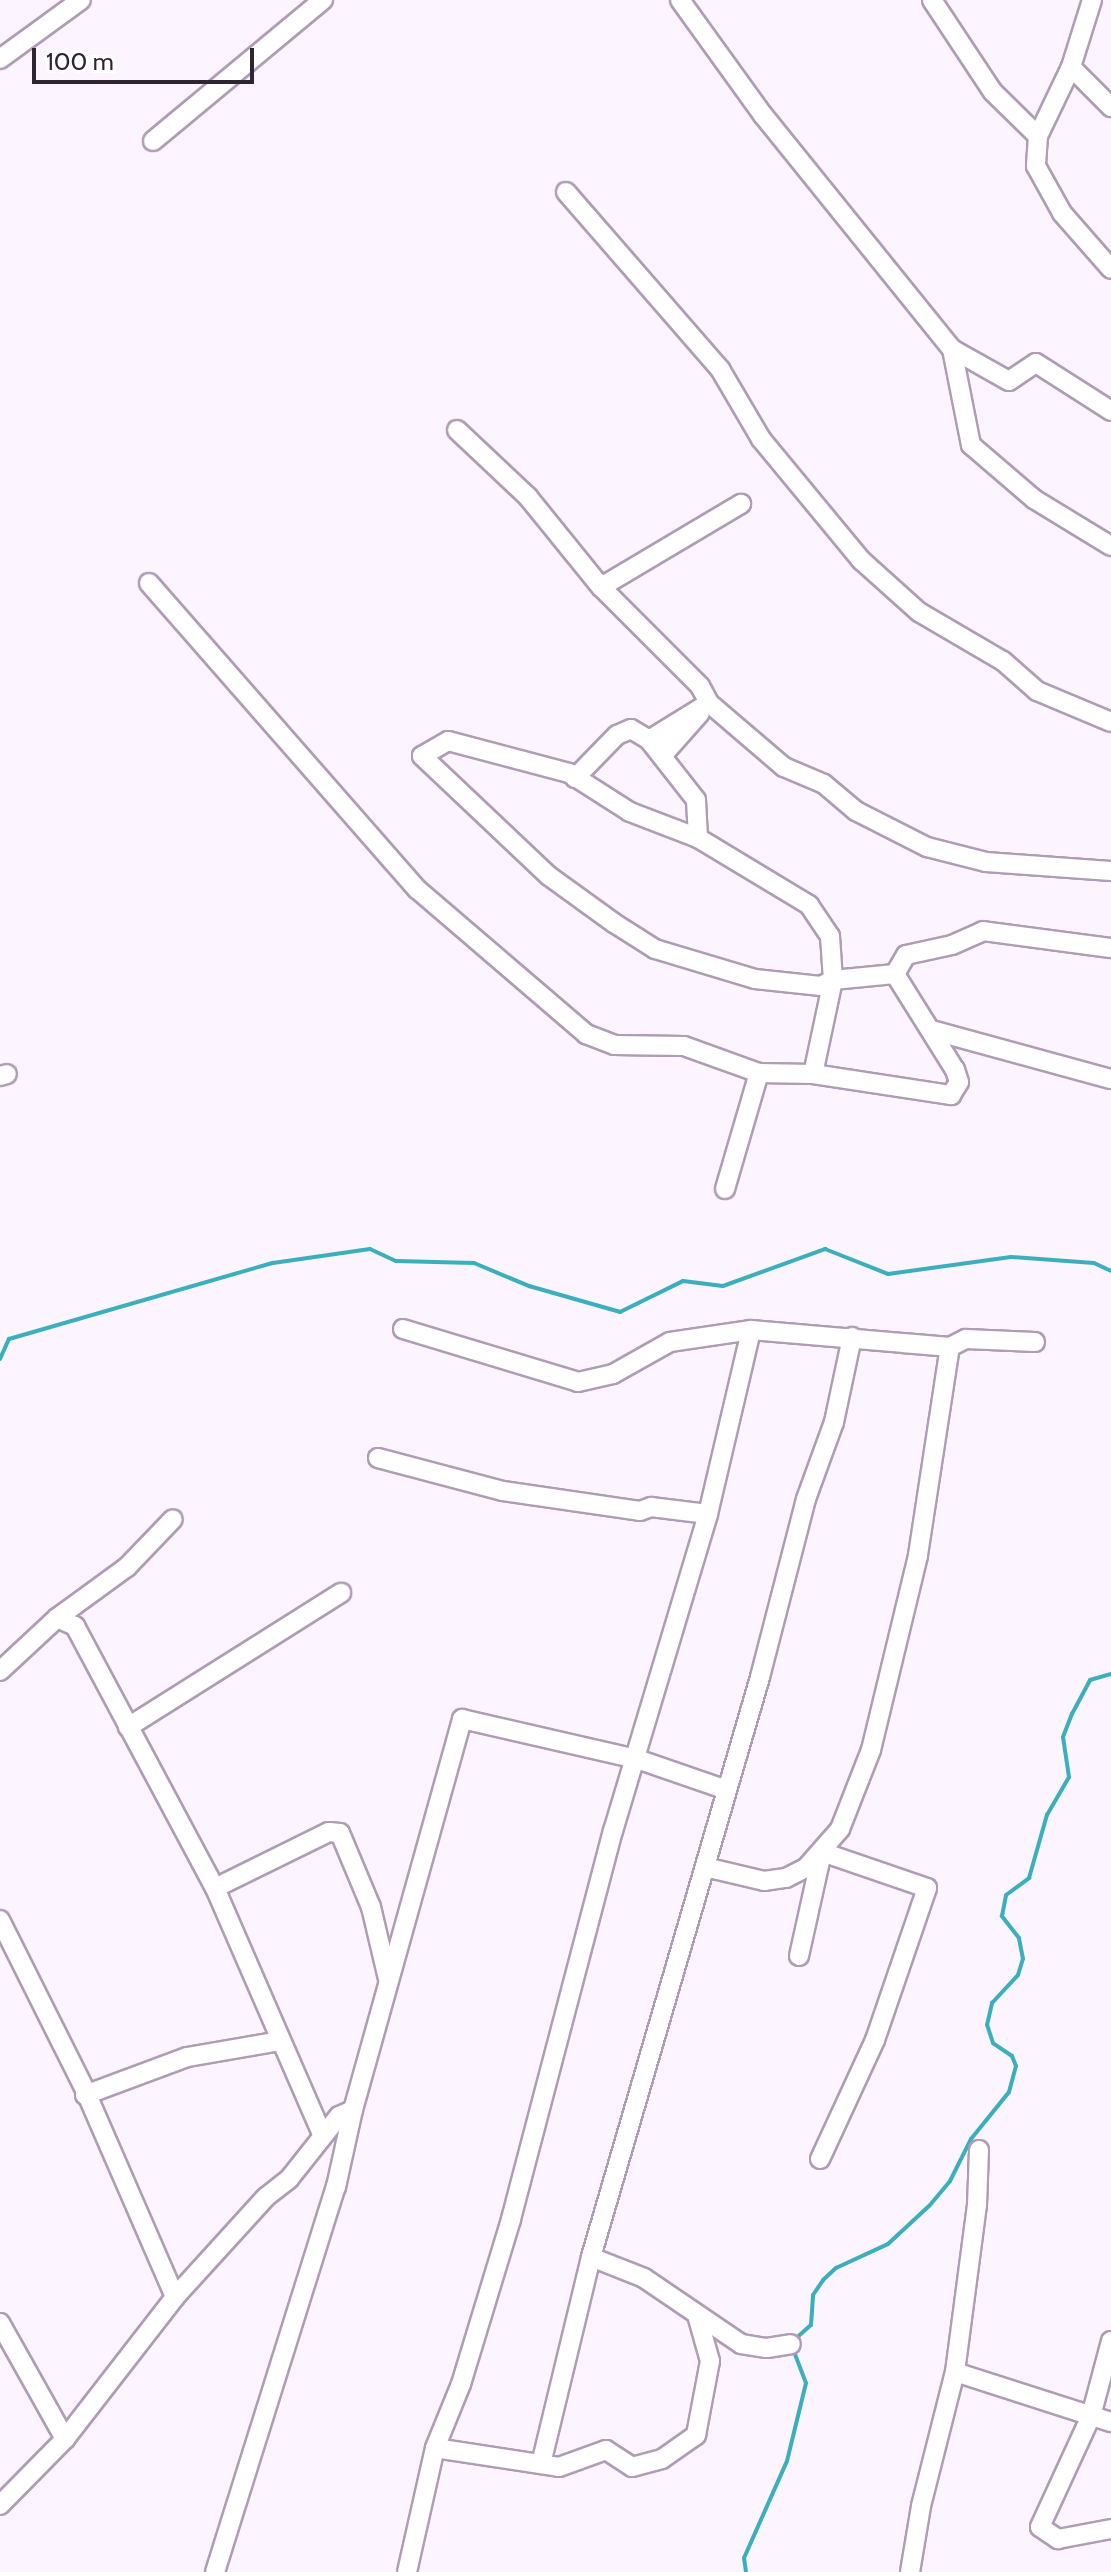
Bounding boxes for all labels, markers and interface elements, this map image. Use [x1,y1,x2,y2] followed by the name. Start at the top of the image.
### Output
[36,32,258,82] scale bar
[46,47,114,76] text: 100 m

